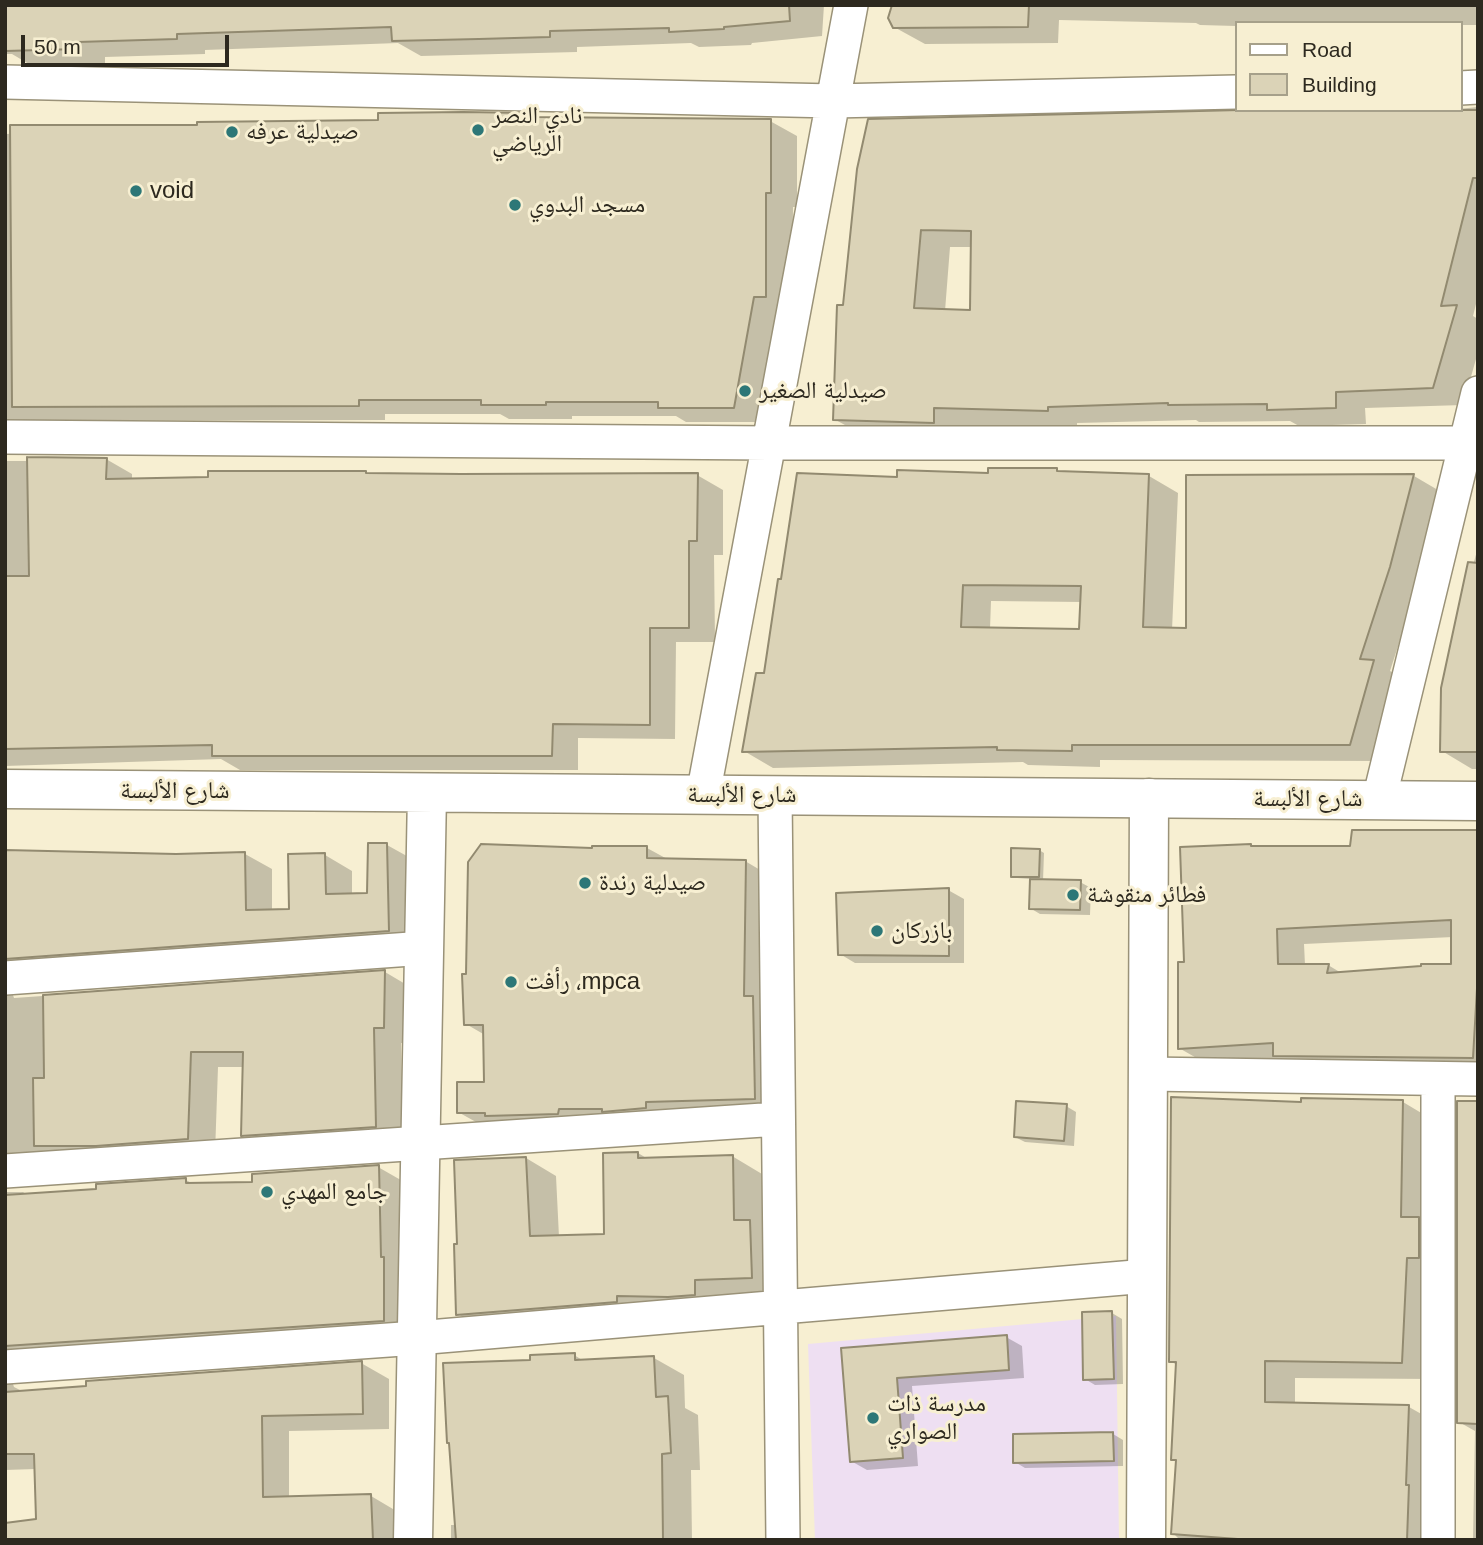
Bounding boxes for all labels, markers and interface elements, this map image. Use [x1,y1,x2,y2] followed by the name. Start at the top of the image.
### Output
[24,21,233,65] scale bar
[1234,21,1462,112] legend
[34,35,81,58] text: 50 m
[1302,38,1352,61] text: Road
[1302,73,1377,96] text: Building
[492,102,582,158] place label: نادي النصر الرياضي
[246,118,359,146] place label: صيدلية عرفه
[470,122,486,138] marker: نادي النصر الرياضي
[224,124,240,140] marker: صيدلية عرفه
[150,177,194,205] place label: void
[128,183,144,199] marker: void
[529,191,645,219] place label: مسجد البدوي
[507,197,523,213] marker: مسجد البدوي
[759,377,887,405] place label: صيدلية الصغير
[737,383,753,399] marker: صيدلية الصغير
[120,777,230,805] street label: شارع الألبسة
[687,781,797,809] street label: شارع الألبسة
[1253,785,1363,813] street label: شارع الألبسة
[599,869,706,897] place label: صيدلية رندة
[577,875,593,891] marker: صيدلية رندة
[1087,881,1206,909] place label: فطائر منقوشة
[1065,887,1081,903] marker: فطائر منقوشة
[891,917,952,945] place label: بازركان
[869,923,885,939] marker: بازركان
[525,968,640,996] place label: رأفت ،mpca
[503,974,519,990] marker: رأفت ،mpca
[281,1178,387,1206] place label: جامع المهدي
[259,1184,275,1200] marker: جامع المهدي
[887,1390,986,1446] place label: مدرسة ذات الصواري
[865,1410,881,1426] marker: مدرسة ذات الصواري

